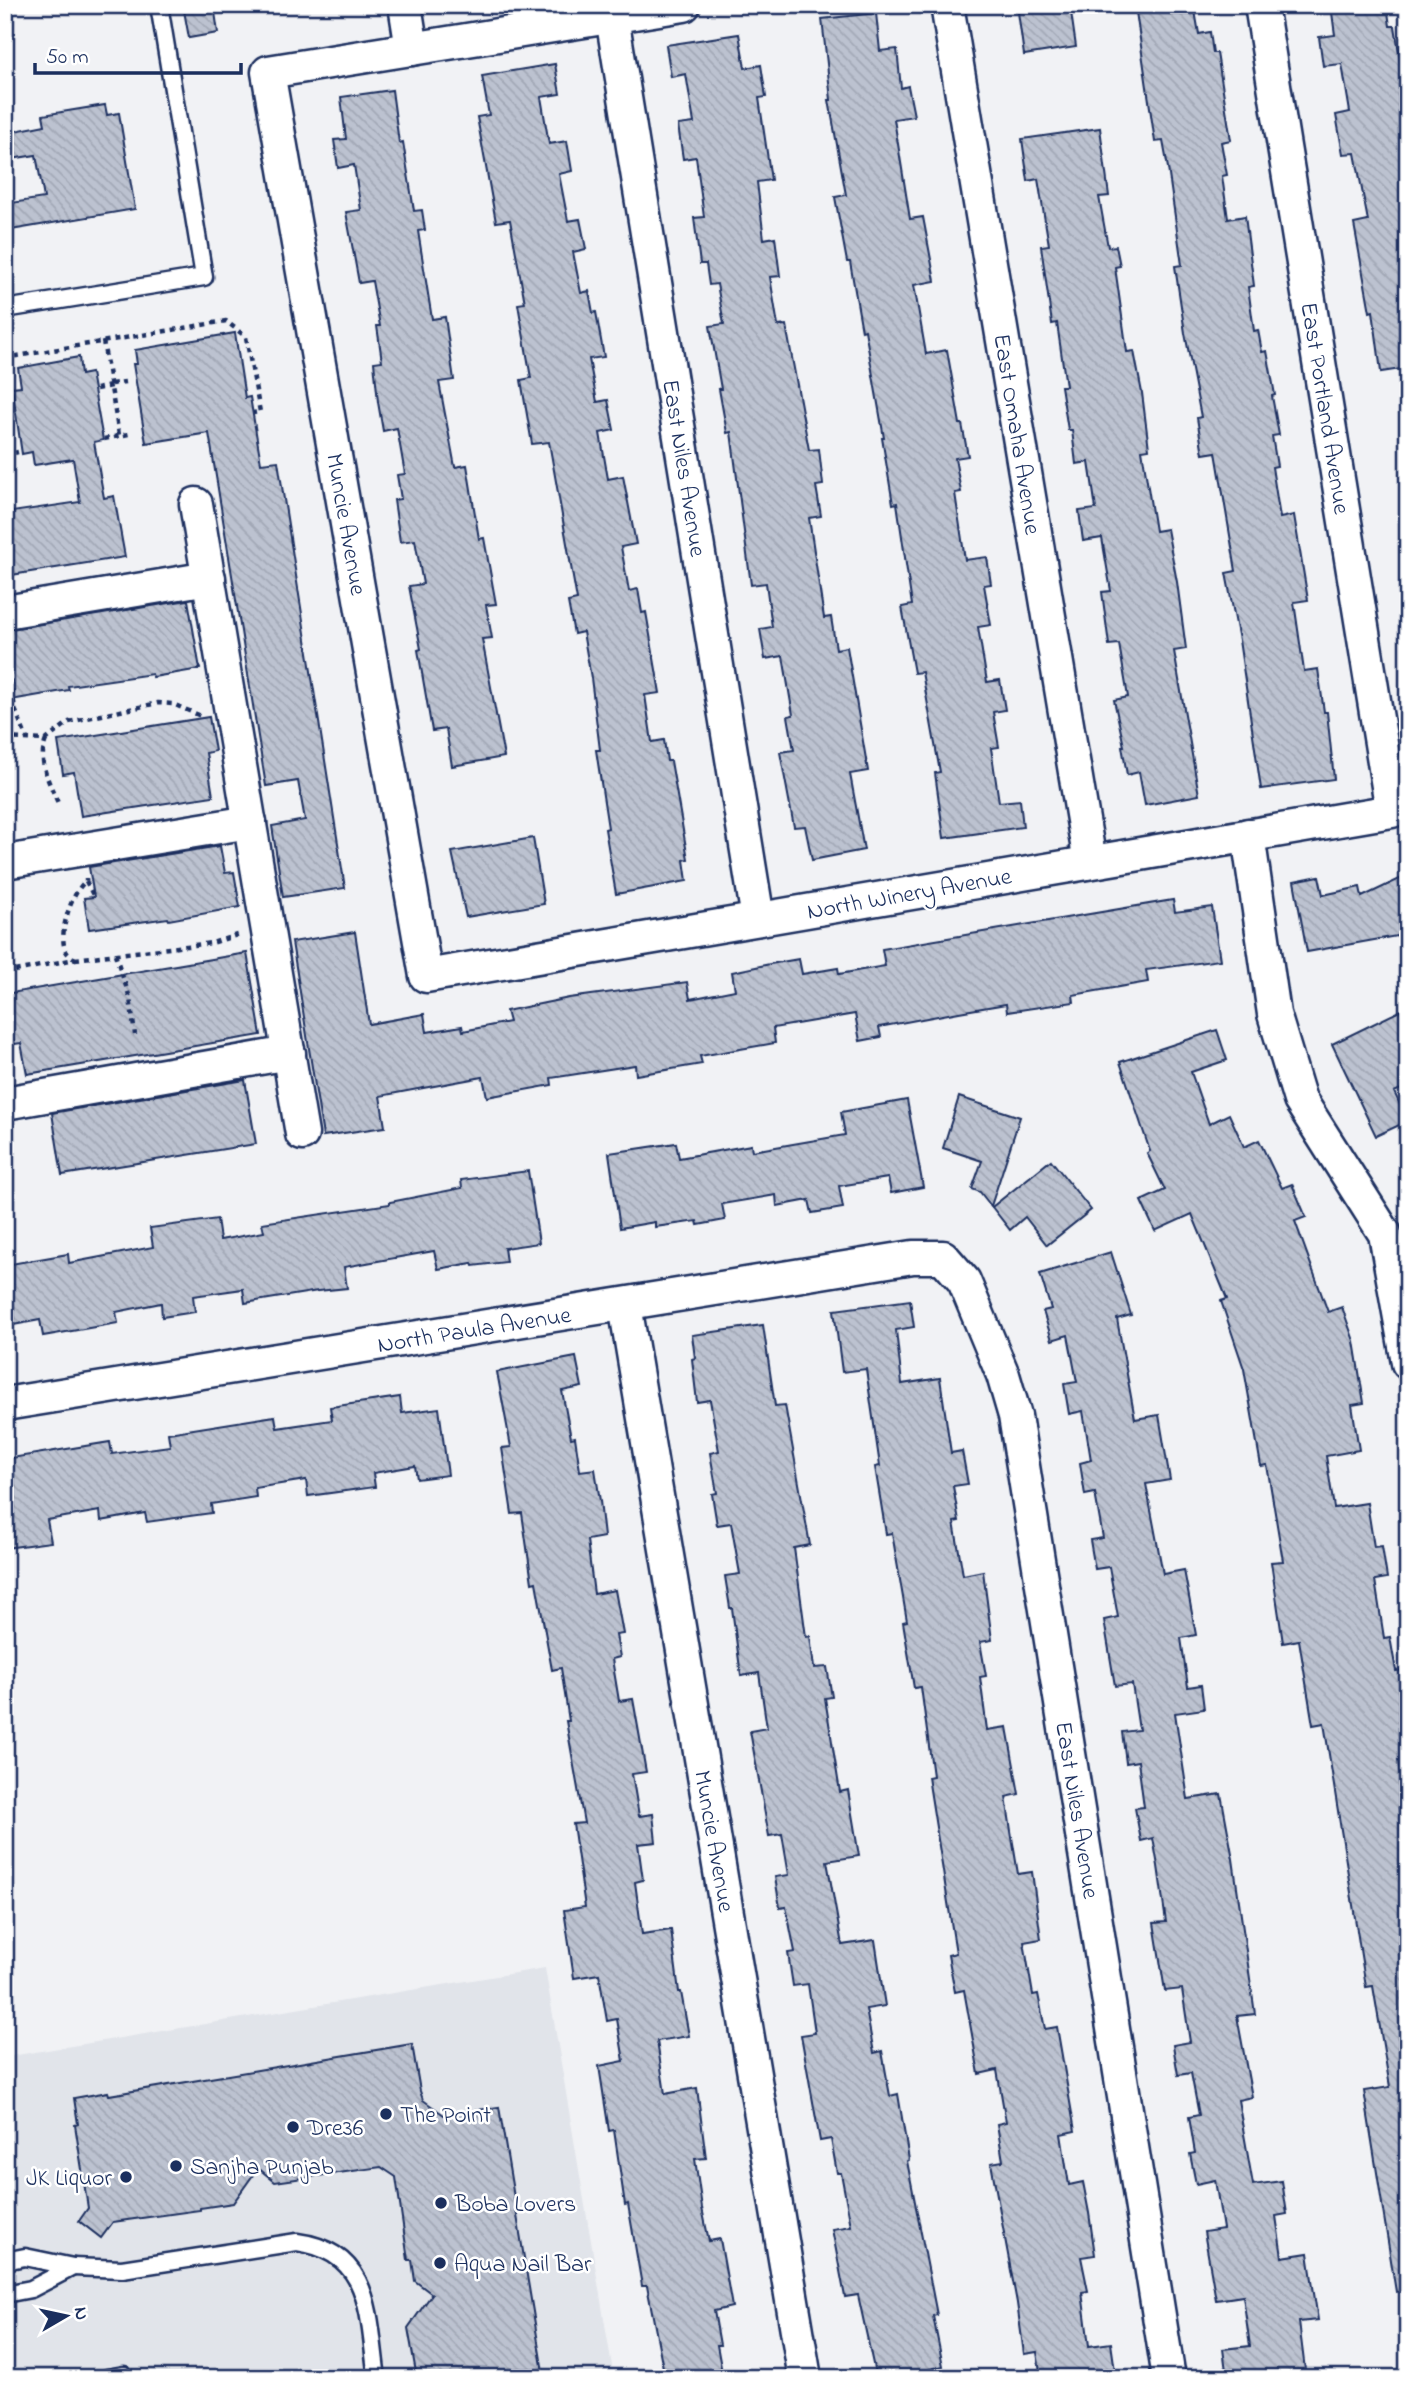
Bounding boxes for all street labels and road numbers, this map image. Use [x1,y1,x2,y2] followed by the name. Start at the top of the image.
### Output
[1289,300,1358,517] street label: East Portland Avenue
[982,331,1049,538] street label: East Omaha Avenue
[651,377,714,560] street label: East Niles Avenue
[315,451,374,598] street label: Muncie Avenue
[805,860,1015,932] street label: North Winery Avenue
[375,1299,574,1364] street label: North Paula Avenue
[1044,1719,1107,1902] street label: East Niles Avenue
[683,1768,742,1915] street label: Muncie Avenue

